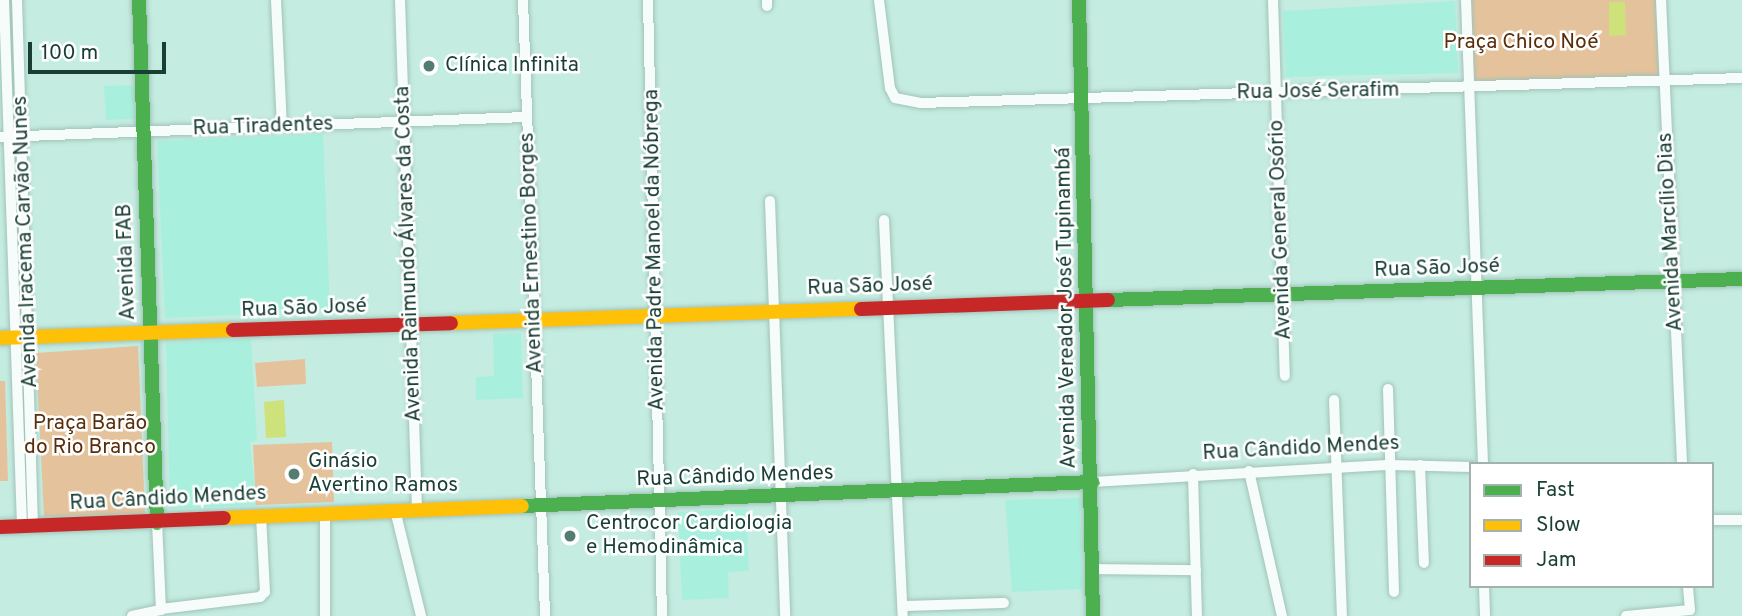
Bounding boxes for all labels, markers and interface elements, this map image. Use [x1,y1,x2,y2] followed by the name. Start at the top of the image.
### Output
[32,28,170,72] scale bar
[1444,30,1598,56] park label: Praça Chico Noé
[41,40,98,67] text: 100 m
[445,53,579,79] place label: Clínica Infinita
[419,56,439,76] marker: Clínica Infinita
[1236,78,1400,106] street label: Rua José Serafim
[391,85,427,423] street label: Avenida Raimundo Álvares da Costa
[640,89,670,411] street label: Avenida Padre Manoel da Nóbrega
[8,95,44,389] street label: Avenida Iracema Carvão Nunes
[192,112,334,142] street label: Rua Tiradentes
[1265,119,1297,341] street label: Avenida General Osório
[515,132,549,374] street label: Avenida Ernestino Borges
[1653,132,1689,332] street label: Avenida Marcílio Dias
[1052,146,1082,470] street label: Avenida Vereador José Tupinambá
[112,203,142,321] street label: Avenida FAB
[1374,254,1500,284] street label: Rua São José
[807,272,933,302] street label: Rua São José
[241,294,367,324] street label: Rua São José
[24,411,156,461] park label: Praça Barão do Rio Branco
[1202,431,1400,467] street label: Rua Cândido Mendes
[308,449,458,499] place label: Ginásio Avertino Ramos
[636,461,834,493] street label: Rua Cândido Mendes
[1469,462,1714,588] legend
[286,466,302,482] marker: Ginásio Avertino Ramos
[1536,477,1575,504] text: Fast
[69,481,267,517] street label: Rua Cândido Mendes
[586,511,792,561] place label: Centrocor Cardiologia e Hemodinâmica
[1536,512,1581,539] text: Slow
[560,526,580,546] marker: Centrocor Cardiologia e Hemodinâmica
[1536,547,1577,574] text: Jam

